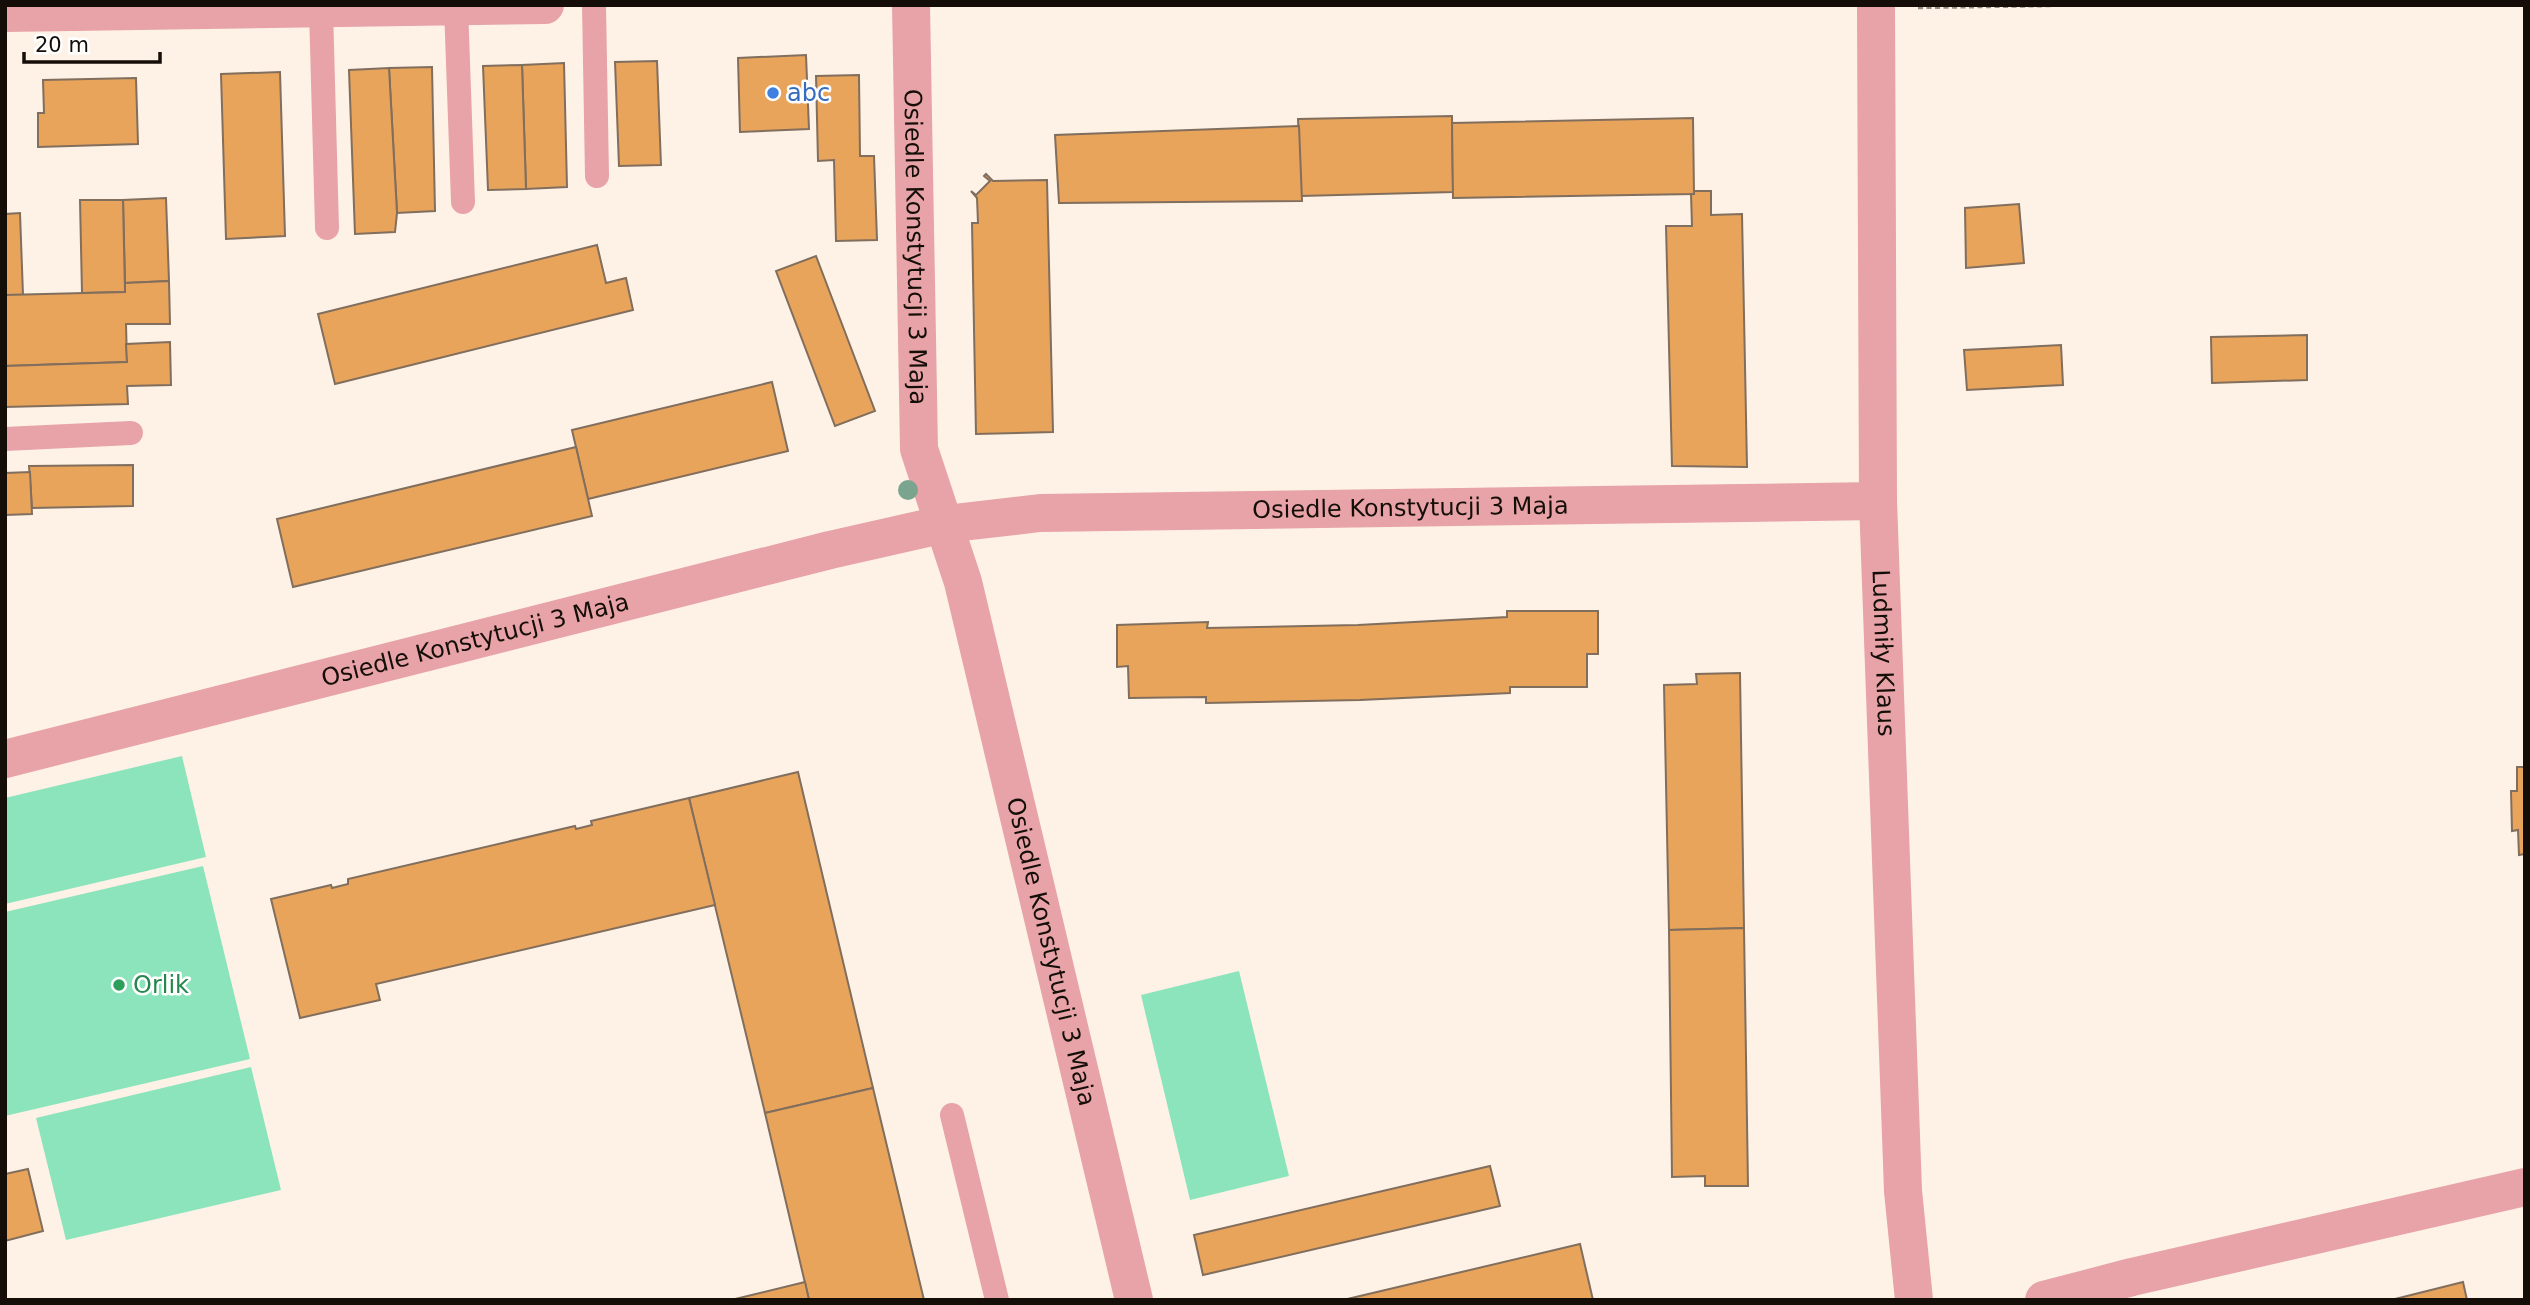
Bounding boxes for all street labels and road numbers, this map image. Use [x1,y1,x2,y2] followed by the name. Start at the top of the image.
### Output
[899,89,932,405] street label: Osiedle Konstytucji 3 Maja
[1252,491,1569,524] street label: Osiedle Konstytucji 3 Maja
[1866,569,1901,737] street label: Ludmiły Klaus
[318,587,632,692] street label: Osiedle Konstytucji 3 Maja
[1001,794,1101,1109] street label: Osiedle Konstytucji 3 Maja

